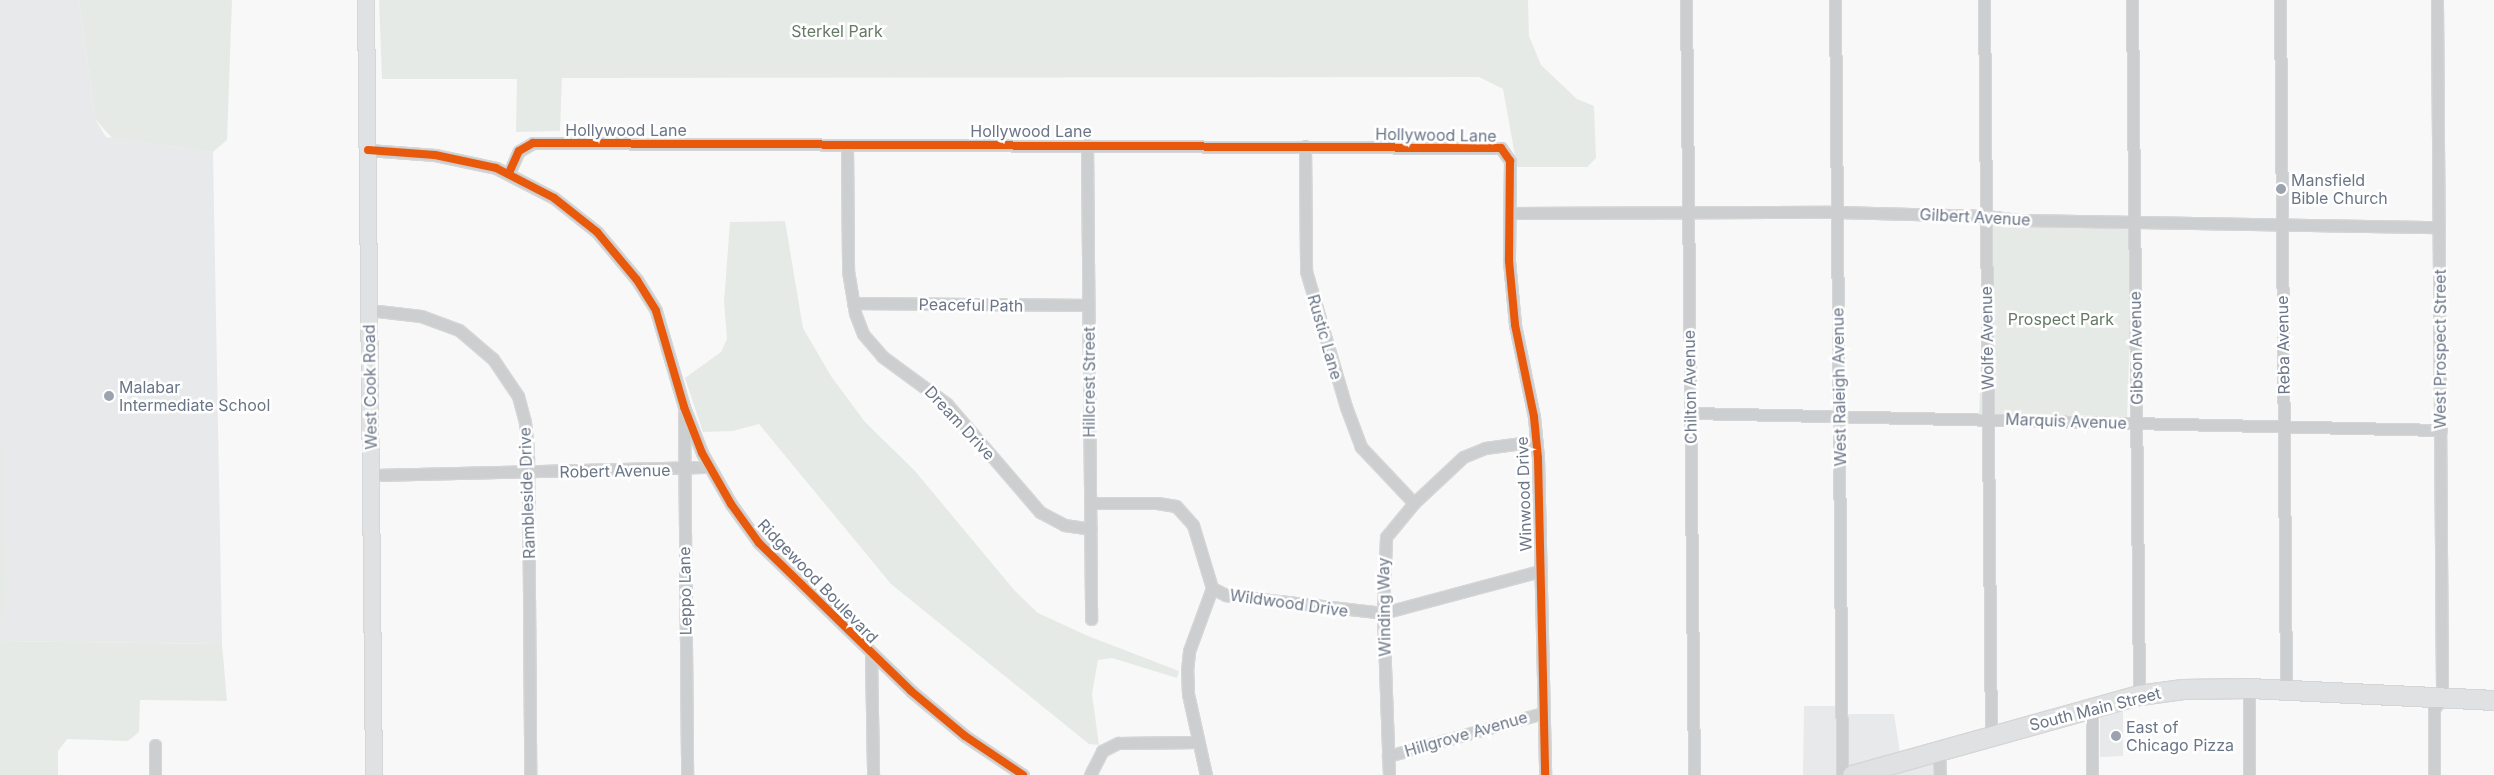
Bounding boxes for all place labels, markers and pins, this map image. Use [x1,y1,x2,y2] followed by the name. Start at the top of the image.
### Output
[2291,170,2388,208] place label: Mansfield Bible Church
[2275,183,2287,195] marker: Mansfield Bible Church
[119,377,270,415] place label: Malabar Intermediate School
[103,390,115,402] marker: Malabar Intermediate School
[2126,717,2234,755] place label: East of Chicago Pizza
[2110,730,2122,742] marker: East of Chicago Pizza

